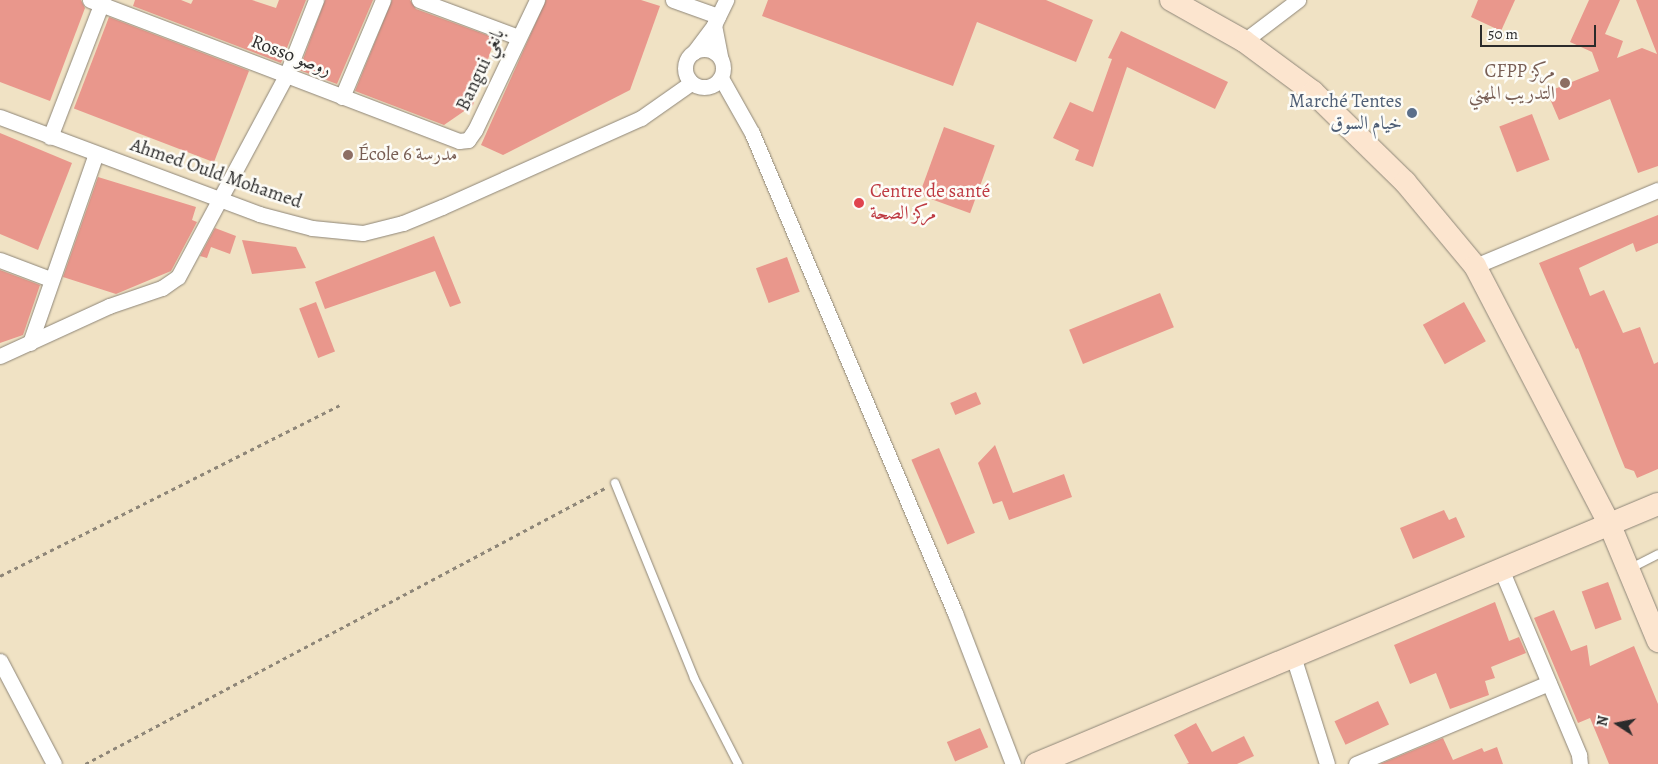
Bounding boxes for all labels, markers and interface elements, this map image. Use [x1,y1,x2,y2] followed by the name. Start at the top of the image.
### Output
[1483,15,1599,47] scale bar
[1488,24,1518,44] text: 50 m
[452,25,510,115] street label: Bangui بانغي
[248,30,334,82] street label: Rosso روصو
[1469,61,1555,105] place label: CFPP مركز التدريب المهني
[1559,77,1571,89] marker: CFPP مركز التدريب المهني
[1289,91,1402,135] place label: Marché Tentes خيام السوق
[1406,107,1418,119] marker: Marché Tentes خيام السوق
[127,134,305,214] street label: Ahmed Ould Mohamed
[358,144,457,166] place label: École 6 مدرسة
[342,149,354,161] marker: École 6 مدرسة
[870,181,990,225] place label: Centre de santé مركز الصحة
[852,196,866,210] marker: Centre de santé مركز الصحة
[1593,699,1643,749] north arrow
[1592,714,1613,728] text: N

